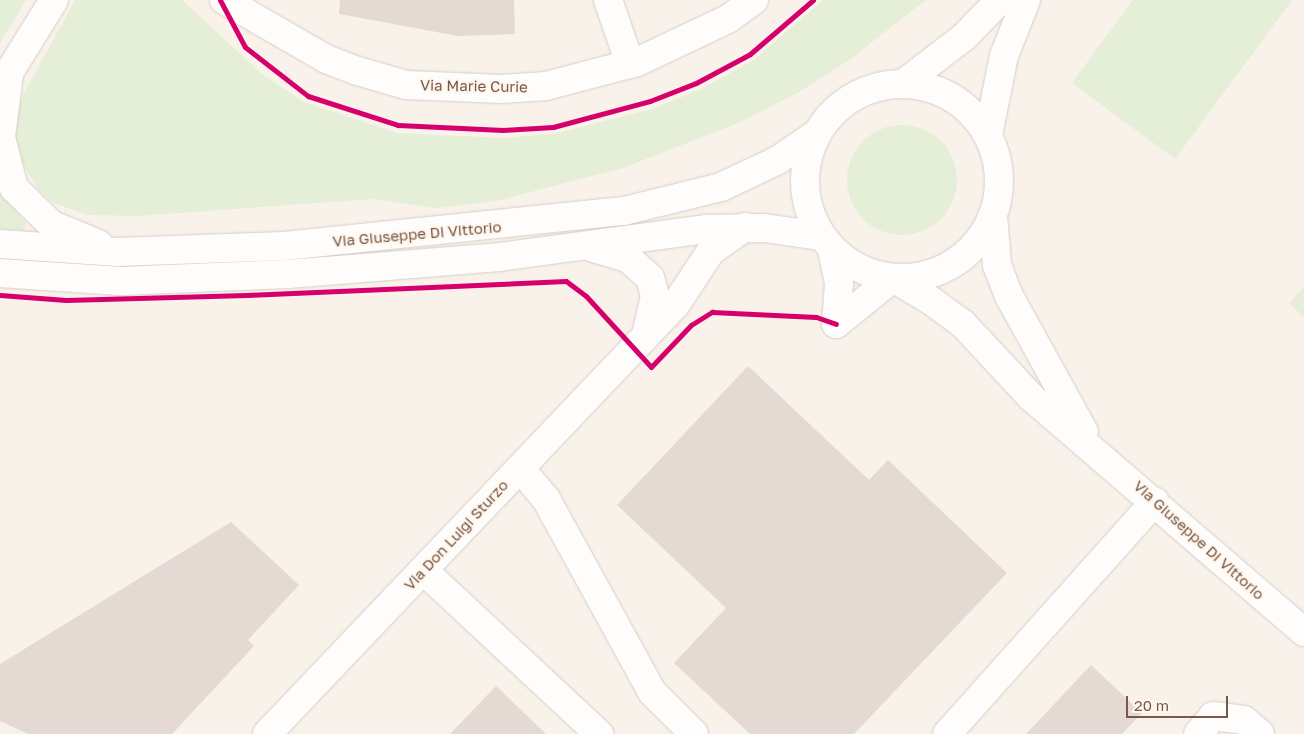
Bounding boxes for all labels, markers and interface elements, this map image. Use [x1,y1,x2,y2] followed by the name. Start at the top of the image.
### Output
[420,76,528,96] street label: Via Marie Curie
[332,218,502,250] street label: Via Giuseppe Di Vittorio
[400,476,512,594] street label: Via Don Luigi Sturzo
[1130,477,1268,603] street label: Via Giuseppe Di Vittorio
[1129,686,1232,718] scale bar
[1134,696,1169,714] text: 20 m

